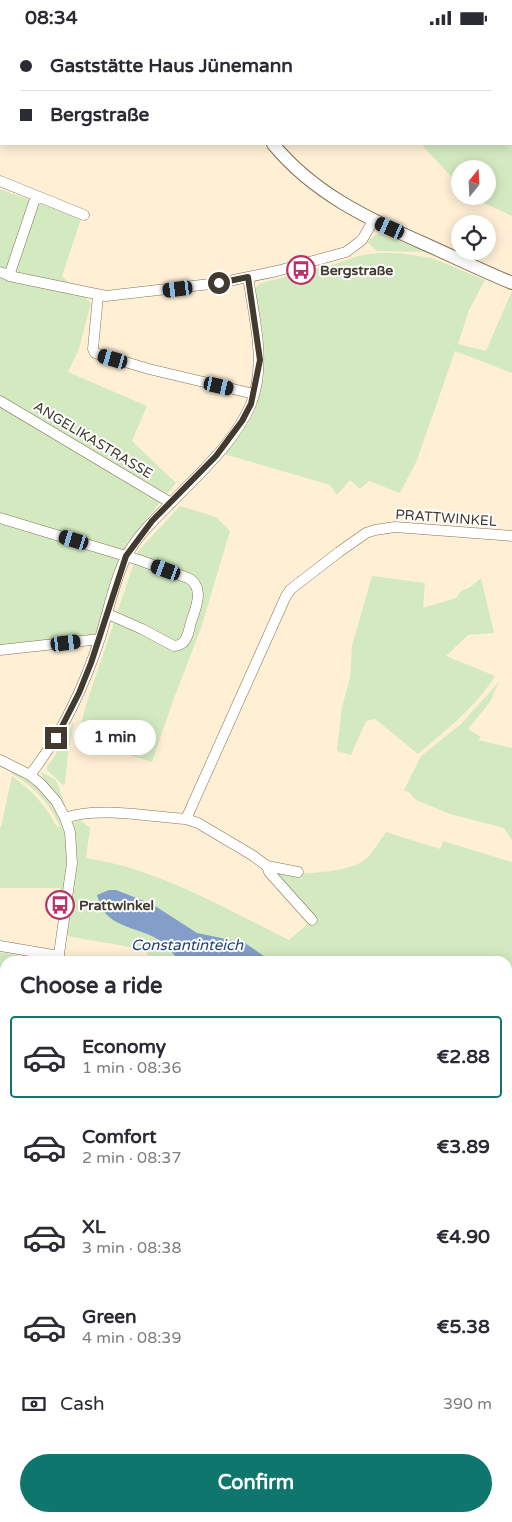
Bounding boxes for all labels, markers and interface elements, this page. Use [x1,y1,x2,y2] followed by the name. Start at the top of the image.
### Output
[25,7,78,29] text: 08:34
[50,55,293,77] text: Gaststätte Haus Jünemann
[50,104,149,126] text: Bergstraße
[451,160,496,205] north arrow
[451,160,496,260] map controls
[373,215,406,241] car
[451,215,496,260] button: locate
[286,255,316,285] bus stop icon: Bergstraße
[320,262,393,279] place label: Bergstraße
[208,272,230,294] route start
[162,280,193,298] car
[96,348,129,370] car
[202,375,235,397] car
[30,398,156,482] street label: ANGELIKASTRASSE
[395,506,497,530] street label: PRATTWINKEL
[57,528,90,552] car
[149,558,182,582] car
[50,634,81,652] car
[74,721,156,755] callout: 1 min
[45,727,67,749] route end
[94,727,136,747] text: 1 min
[45,890,75,920] bus stop icon: Prattwinkel
[79,897,154,914] place label: Prattwinkel
[131,936,244,954] water label: Constantinteich
[20,973,163,999] text: Choose a ride
[22,1035,67,1080] icon: car
[82,1036,166,1058] text: Economy
[436,1046,490,1068] text: €2.88
[82,1058,181,1078] text: 1 min · 08:36
[22,1125,67,1170] icon: car
[82,1126,156,1148] text: Comfort
[436,1136,490,1158] text: €3.89
[82,1148,181,1168] text: 2 min · 08:37
[22,1215,67,1260] icon: car
[82,1216,106,1238] text: XL
[436,1226,490,1248] text: €4.90
[82,1238,181,1258] text: 3 min · 08:38
[22,1305,67,1350] icon: car
[82,1306,136,1328] text: Green
[436,1316,490,1338] text: €5.38
[82,1328,181,1348] text: 4 min · 08:39
[20,1390,48,1418] icon: cash
[60,1393,105,1415] text: Cash
[443,1394,492,1414] text: 390 m
[20,1454,492,1512] button: Confirm

